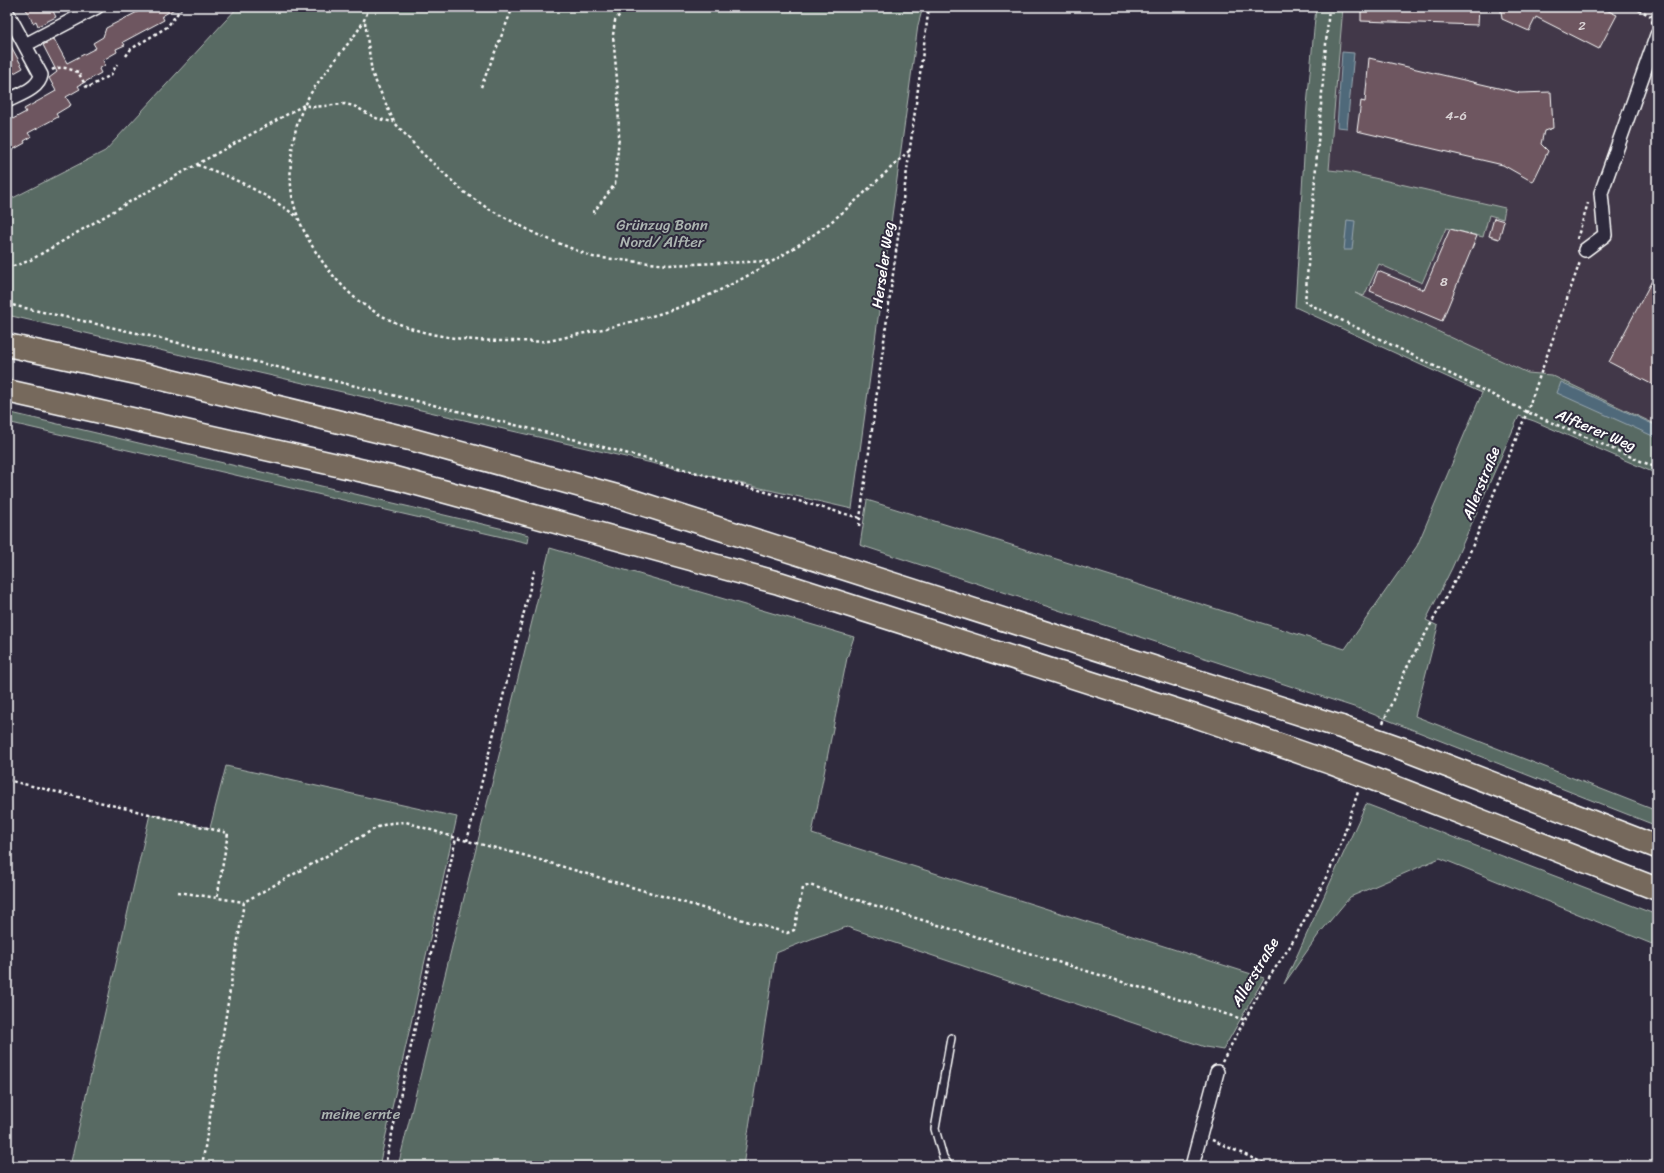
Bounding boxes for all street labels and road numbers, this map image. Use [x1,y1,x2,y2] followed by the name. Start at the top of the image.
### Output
[864,219,902,310] street label: Herseler Weg
[1551,401,1640,459] street label: Alfterer Weg
[1454,442,1507,524] street label: Allerstraße
[1224,932,1286,1013] street label: Allerstraße

